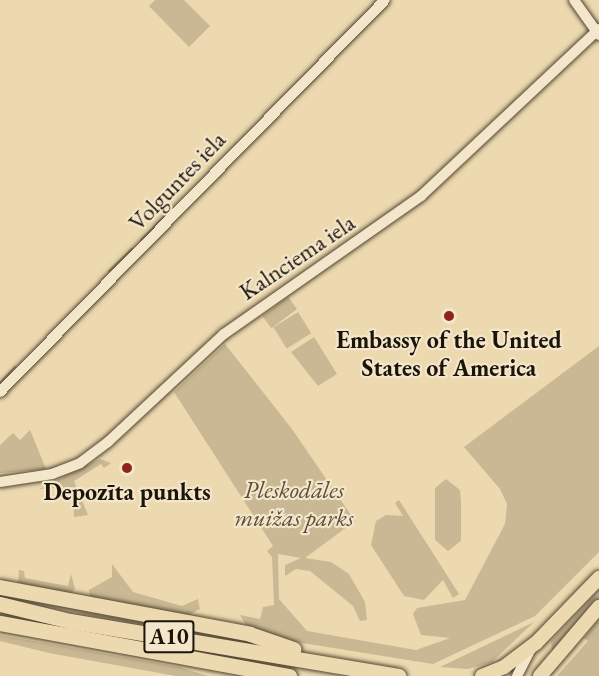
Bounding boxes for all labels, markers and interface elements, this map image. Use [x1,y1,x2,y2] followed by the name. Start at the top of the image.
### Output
[123,125,231,237] street label: Volguntes iela
[234,208,360,306] street label: Kalnciema iela
[442,309,456,323] marker: Embassy of the United States of America
[336,326,562,382] place label: Embassy of the United States of America
[120,461,134,475] marker: Depozīta punkts
[234,476,354,532] park label: Pleskodāles muižas parks
[43,478,211,506] place label: Depozīta punkts
[142,618,196,656] road number: A10

